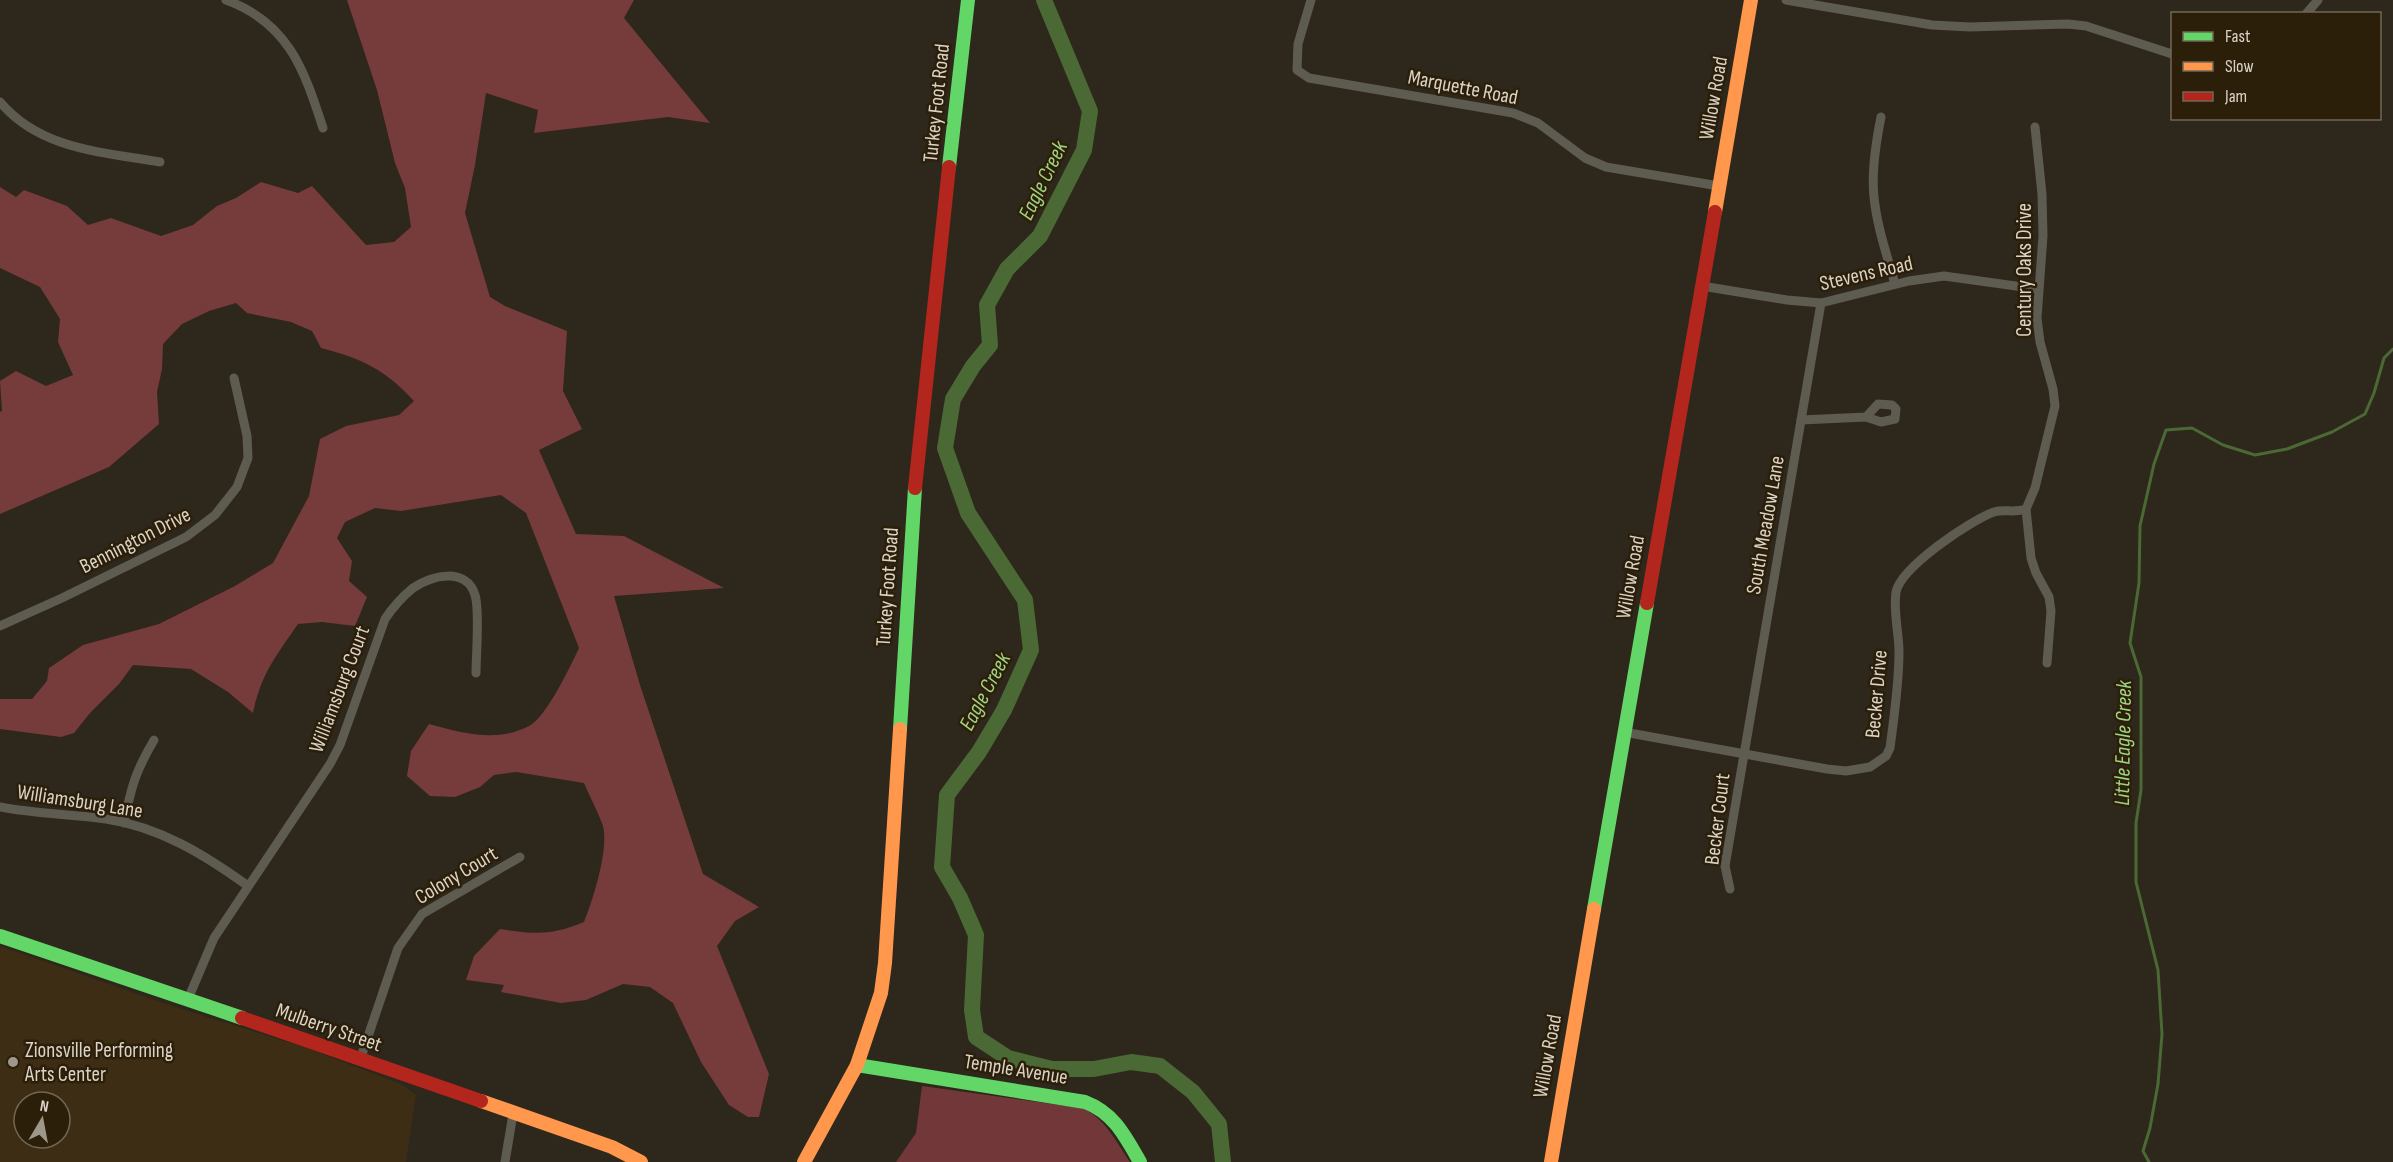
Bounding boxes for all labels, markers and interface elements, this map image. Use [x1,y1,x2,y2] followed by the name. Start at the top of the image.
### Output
[2171,12,2381,120] legend
[2225,26,2251,47] text: Fast
[918,43,955,164] street label: Turkey Foot Road
[1694,54,1733,142] street label: Willow Road
[2225,56,2254,77] text: Slow
[1406,65,1520,110] street label: Marquette Road
[2224,86,2247,107] text: Jam
[1013,136,1074,224] water label: Eagle Creek
[2012,203,2037,337] street label: Century Oaks Drive
[1817,251,1915,296] street label: Stevens Road
[1741,454,1790,596] street label: South Meadow Lane
[76,502,195,579] street label: Bennington Drive
[871,527,904,647] street label: Turkey Foot Road
[1611,533,1650,621] street label: Willow Road
[304,622,375,756] street label: Williamsburg Court
[954,647,1017,735] water label: Eagle Creek
[1860,649,1893,739] street label: Becker Drive
[2109,679,2138,806] water label: Little Eagle Creek
[1699,772,1736,866] street label: Becker Court
[15,779,145,824] street label: Williamsburg Lane
[410,841,502,910] street label: Colony Court
[273,998,385,1057] street label: Mulberry Street
[1528,1012,1567,1100] street label: Willow Road
[24,1038,173,1087] place label: Zionsville Performing Arts Center
[962,1049,1070,1090] street label: Temple Avenue
[6,1055,20,1069] marker: Zionsville Performing Arts Center
[12,1090,72,1150] north arrow
[38,1097,50,1117] text: N

